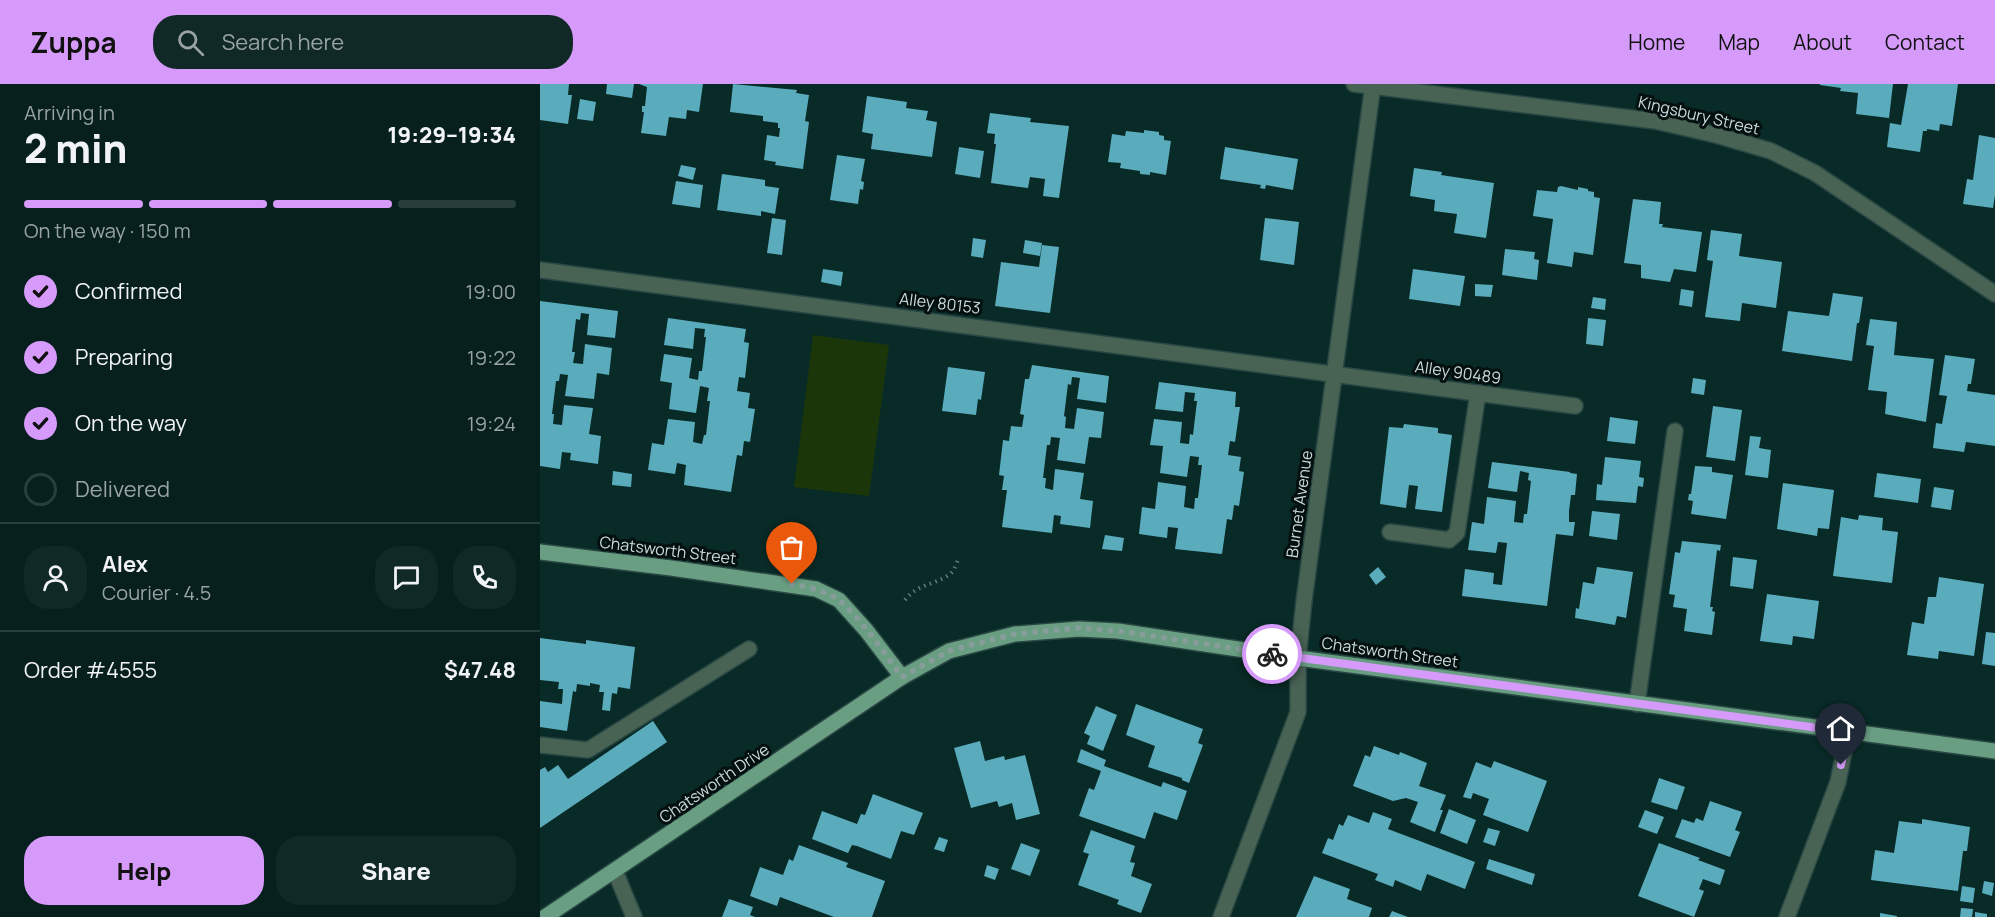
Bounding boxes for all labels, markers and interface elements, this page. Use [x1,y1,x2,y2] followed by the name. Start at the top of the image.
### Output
[153,15,573,69] search box
[30,23,117,61] text: Zuppa
[174,26,207,59] icon: search
[222,27,344,57] text: Search here
[1628,28,1685,56] text: Home
[1718,28,1760,56] text: Map
[1793,28,1852,56] text: About
[1885,28,1965,56] text: Contact
[1636,90,1762,140] street label: Kingsbury Street
[24,99,115,126] text: Arriving in
[388,120,516,150] text: 19:29–19:34
[24,121,127,175] text: 2 min
[24,217,191,244] text: On the way · 150 m
[24,275,57,308] icon: check
[75,276,183,306] text: Confirmed
[465,278,516,305] text: 19:00
[898,287,982,319] street label: Alley 80153
[24,341,57,374] icon: check
[75,342,173,372] text: Preparing
[467,344,516,371] text: 19:22
[1414,355,1502,389] street label: Alley 90489
[24,407,57,440] icon: check
[75,408,187,438] text: On the way
[467,410,516,437] text: 19:24
[1281,449,1317,559] street label: Burnet Avenue
[75,474,170,504] text: Delivered
[766,522,817,584] pin
[598,531,738,569] street label: Chatsworth Street
[775,531,808,564] icon: bag
[24,546,87,609] button: person
[375,546,438,609] button: chat
[453,546,516,609] button: phone
[102,549,148,579] text: Alex
[102,579,211,606] text: Courier · 4.5
[1242,624,1302,684] courier
[1320,632,1460,672] street label: Chatsworth Street
[1256,638,1289,671] icon: bike
[24,655,157,685] text: Order #4555
[444,655,516,685] text: $47.48
[1815,703,1866,765] pin
[1824,712,1857,745] icon: home
[655,738,773,828] street label: Chatsworth Drive
[24,836,264,905] button: Help
[276,836,516,905] button: Share

